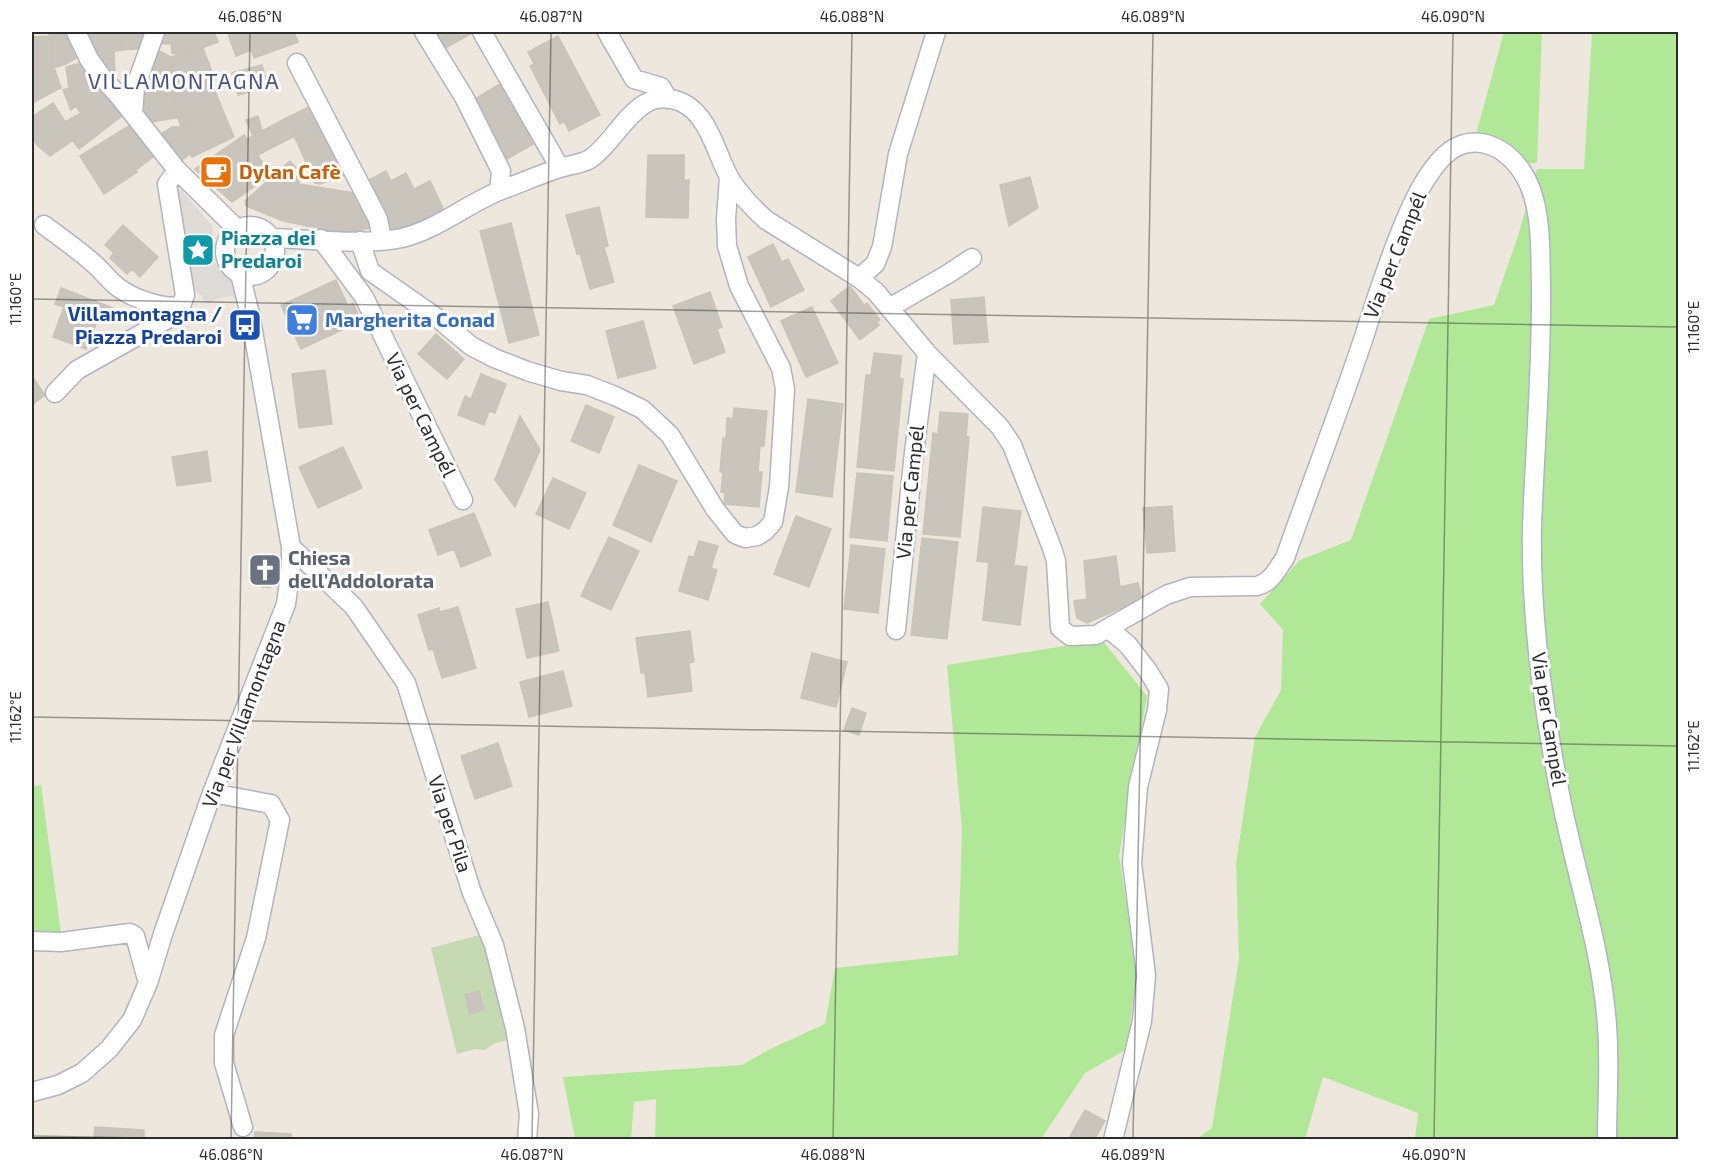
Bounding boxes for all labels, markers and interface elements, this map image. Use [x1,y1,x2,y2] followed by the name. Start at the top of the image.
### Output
[218,7,282,25] text: 46.086°N
[519,7,583,25] text: 46.087°N
[820,7,884,25] text: 46.088°N
[1121,7,1185,25] text: 46.089°N
[1421,7,1485,25] text: 46.090°N
[88,67,280,93] district label: VILLAMONTAGNA
[198,154,234,190] cafe icon: Dylan Cafè
[239,159,341,184] place label: Dylan Cafè
[1358,187,1431,322] street label: Via per Campél
[221,225,316,272] place label: Piazza dei Predaroi
[180,232,216,268] place icon: Piazza dei Predaroi
[6,273,24,325] text: 11.160°E
[68,301,222,348] place label: Villamontagna / Piazza Predaroi
[1684,301,1702,353] text: 11.160°E
[284,302,320,338] supermarket icon: Margherita Conad
[227,307,263,343] bus stop icon: Villamontagna / Piazza Predaroi
[325,307,495,331] place label: Margherita Conad
[381,349,462,481] street label: Via per Campél
[890,423,928,560] street label: Via per Campél
[288,545,434,592] place label: Chiesa dell'Addolorata
[247,552,283,588] church icon: Chiesa dell'Addolorata
[196,616,290,811] street label: Via per Villamontagna
[1528,650,1572,788] street label: Via per Campél
[6,691,24,743] text: 11.162°E
[1684,720,1702,772] text: 11.162°E
[424,772,478,875] street label: Via per Pila
[199,1145,263,1163] text: 46.086°N
[500,1145,564,1163] text: 46.087°N
[801,1145,865,1163] text: 46.088°N
[1101,1145,1165,1163] text: 46.089°N
[1402,1145,1466,1163] text: 46.090°N

